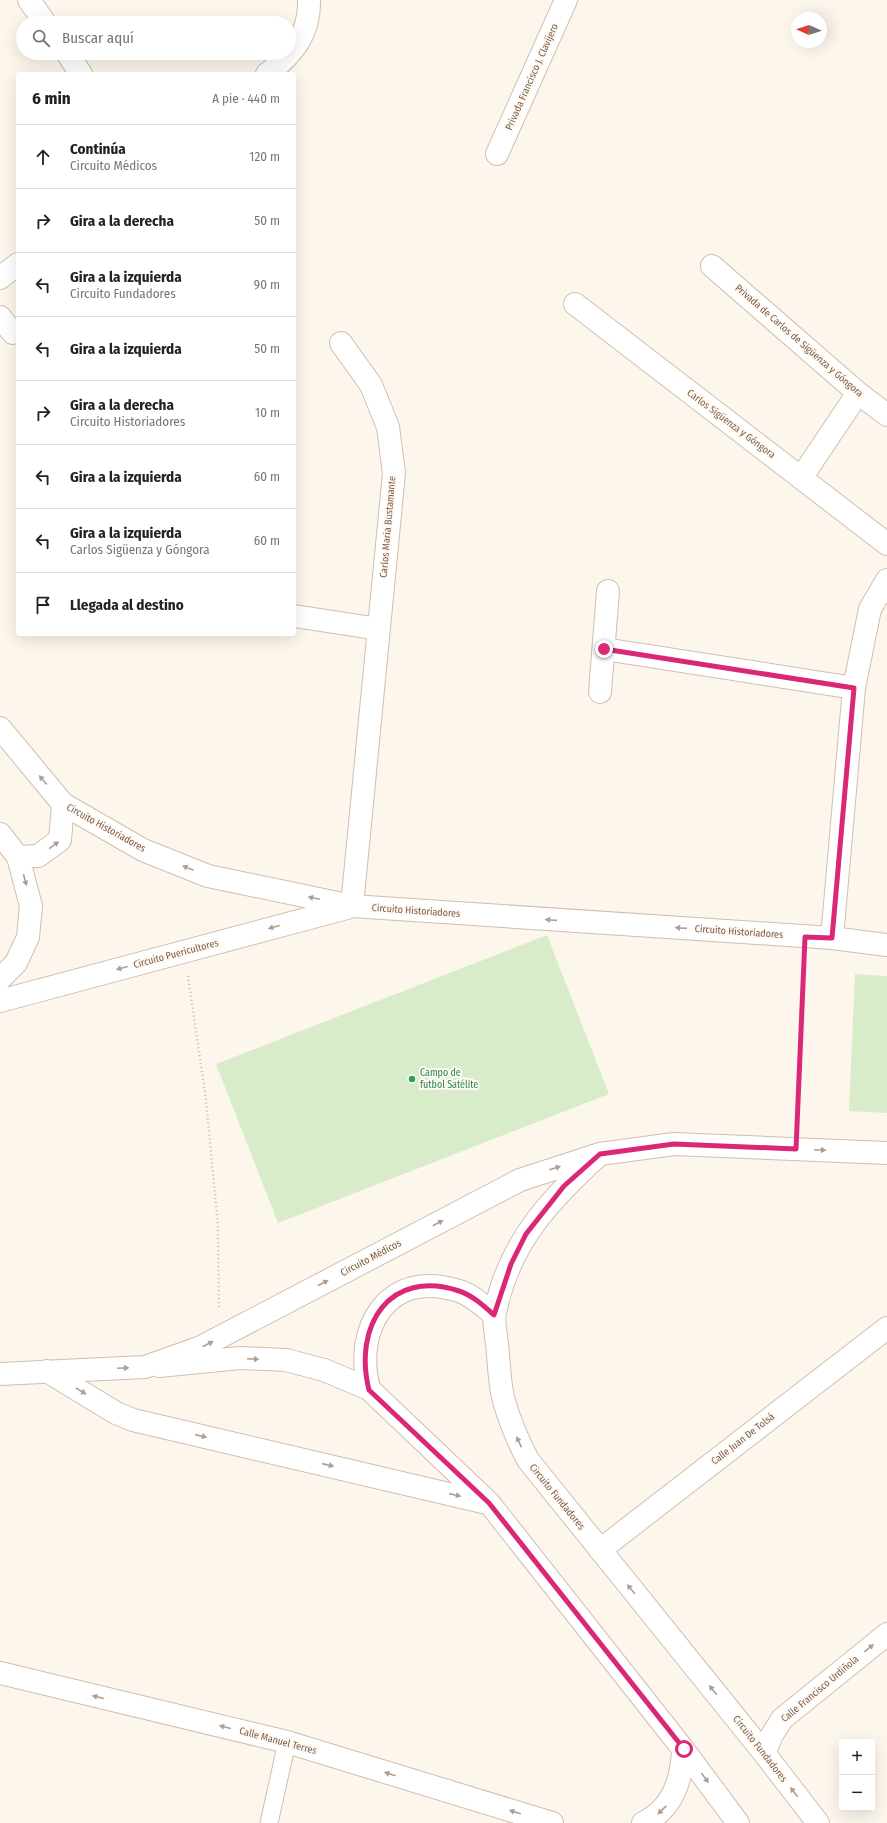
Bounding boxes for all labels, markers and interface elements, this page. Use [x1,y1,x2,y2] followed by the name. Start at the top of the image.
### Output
[791,12,827,48] north arrow
[16,16,296,60] search box
[503,22,561,132] street label: Privada Francisco J. Clavijero
[30,27,52,49] icon: search
[62,29,134,47] text: Buscar aquí
[32,88,71,109] text: 6 min
[212,91,280,106] text: A pie · 440 m
[70,140,126,158] text: Continúa
[32,146,54,168] icon: ahead
[249,149,280,164] text: 120 m
[70,158,157,173] text: Circuito Médicos
[32,210,54,232] icon: right
[70,212,174,230] text: Gira a la derecha
[254,213,280,228] text: 50 m
[70,268,182,286] text: Gira a la izquierda
[32,274,54,296] icon: left
[254,277,280,292] text: 90 m
[733,282,865,400] street label: Privada de Carlos de Sigüenza y Góngora
[70,286,176,301] text: Circuito Fundadores
[32,338,54,360] icon: left
[70,340,182,358] text: Gira a la izquierda
[254,341,280,356] text: 50 m
[685,387,778,461] street label: Carlos Sigüenza y Góngora
[70,396,174,414] text: Gira a la derecha
[32,402,54,424] icon: right
[255,405,280,420] text: 10 m
[70,414,185,429] text: Circuito Historiadores
[32,466,54,488] icon: left
[70,468,182,486] text: Gira a la izquierda
[254,469,280,484] text: 60 m
[378,476,398,578] street label: Carlos Maria Bustamante
[70,524,182,542] text: Gira a la izquierda
[32,530,54,552] icon: left
[254,533,280,548] text: 60 m
[70,542,210,557] text: Carlos Sigüenza y Góngora
[32,594,54,616] icon: arrive
[70,596,184,614] text: Llegada al destino
[595,640,613,658] route end
[39,775,48,785] one-way arrow
[64,801,148,855] street label: Circuito Historiadores
[48,840,59,849] one-way arrow
[183,865,194,871] one-way arrow
[22,874,28,886] one-way arrow
[308,895,320,901] one-way arrow
[371,902,461,920] street label: Circuito Historiadores
[545,916,557,923] one-way arrow
[694,923,784,941] street label: Circuito Historiadores
[268,924,280,930] one-way arrow
[675,925,687,932] one-way arrow
[132,937,220,971] street label: Circuito Puericultores
[115,965,127,971] one-way arrow
[420,1067,478,1091] place label: Campo de futbol Satélite
[407,1074,417,1084] marker: Campo de futbol Satélite
[814,1147,827,1153] one-way arrow
[549,1164,561,1170] one-way arrow
[432,1219,444,1226] one-way arrow
[339,1237,403,1279] street label: Circuito Médicos
[317,1280,329,1287] one-way arrow
[202,1341,214,1347] one-way arrow
[247,1356,260,1362] one-way arrow
[117,1365,130,1371] one-way arrow
[75,1388,87,1395] one-way arrow
[709,1411,777,1467] street label: Calle Juan De Tolsá
[195,1433,208,1439] one-way arrow
[516,1436,522,1448] one-way arrow
[527,1462,587,1532] street label: Circuito Fundadores
[322,1463,334,1469] one-way arrow
[448,1493,461,1499] one-way arrow
[627,1584,636,1595] one-way arrow
[864,1644,874,1652] one-way arrow
[779,1653,861,1725] street label: Calle Francisco Urdiñola
[709,1685,718,1696] one-way arrow
[92,1694,104,1700] one-way arrow
[730,1713,790,1785] street label: Circuito Fundadores
[219,1724,231,1730] one-way arrow
[238,1725,318,1757] street label: Calle Manuel Terres
[839,1739,875,1811] map controls
[839,1739,875,1775] button: +
[675,1740,693,1758] route start
[384,1771,396,1777] one-way arrow
[701,1773,709,1783] one-way arrow
[839,1775,875,1811] button: −
[790,1787,798,1798] one-way arrow
[657,1805,667,1815] one-way arrow
[508,1809,520,1815] one-way arrow

